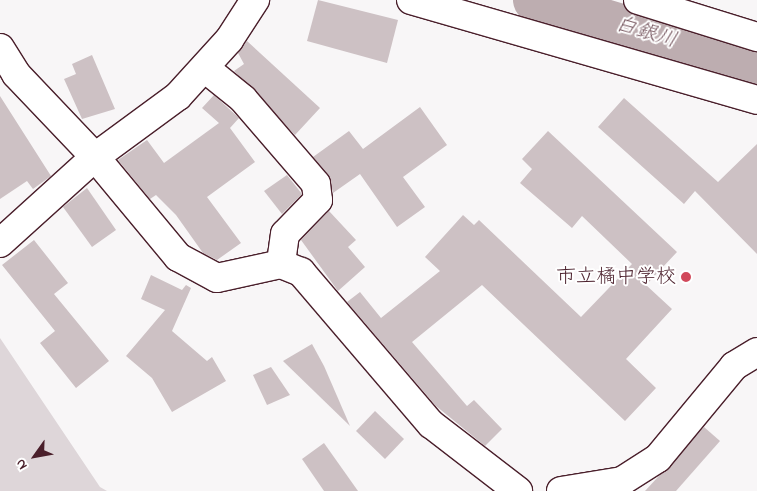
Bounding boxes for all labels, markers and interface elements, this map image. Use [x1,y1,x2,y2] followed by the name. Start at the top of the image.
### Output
[612,12,680,54] water label: 白銀川
[556,265,676,289] place label: 市立橘中学校
[680,271,692,283] marker: 市立橘中学校
[10,431,60,481] north arrow
[10,455,33,474] text: N

